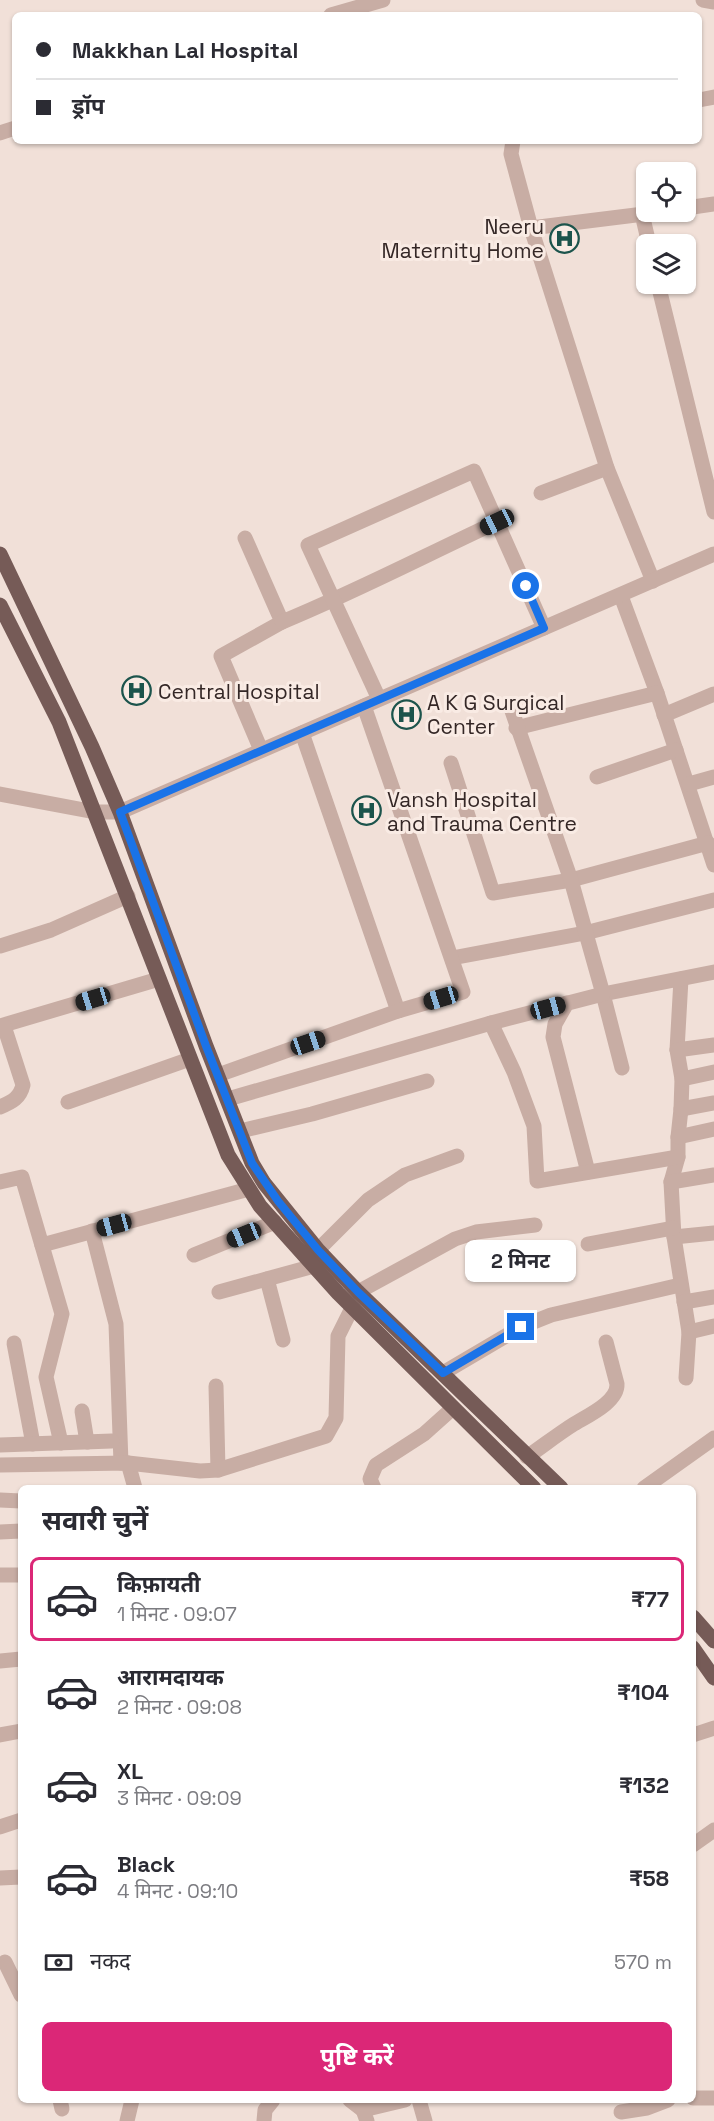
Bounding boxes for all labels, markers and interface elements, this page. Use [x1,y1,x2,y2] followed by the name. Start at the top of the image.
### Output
[72,36,298,64] text: Makkhan Lal Hospital
[72,92,105,120] text: ड्रॉप
[636,162,696,294] map controls
[636,162,696,222] button: locate
[382,213,544,264] place label: Neeru Maternity Home
[549,222,581,254] hospital icon: Neeru Maternity Home
[636,234,696,294] button: layers
[477,506,517,538] car
[512,572,539,599] route start
[121,675,153,707] hospital icon: Central Hospital
[158,678,320,705] place label: Central Hospital
[427,689,564,740] place label: A K G Surgical Center
[390,698,422,730] hospital icon: A K G Surgical Center
[387,786,577,837] place label: Vansh Hospital and Trauma Centre
[350,795,382,827] hospital icon: Vansh Hospital and Trauma Centre
[421,984,461,1012] car
[73,985,113,1013] car
[528,995,568,1021] car
[288,1029,328,1057] car
[94,1212,134,1238] car
[224,1220,264,1250] car
[466,1240,576,1282] callout: 2 मिनट
[491,1248,550,1274] text: 2 मिनट
[507,1313,534,1340] route end
[42,1503,148,1538] text: सवारी चुनें
[117,1570,201,1598] text: किफ़ायती
[45,1572,99,1626] icon: car
[631,1585,669,1613] text: ₹77
[117,1601,237,1627] text: 1 मिनट · 09:07
[117,1663,224,1691] text: आरामदायक
[45,1665,99,1719] icon: car
[617,1678,669,1706] text: ₹104
[117,1694,242,1720] text: 2 मिनट · 09:08
[117,1757,143,1785] text: XL
[45,1758,99,1812] icon: car
[619,1771,669,1799] text: ₹132
[117,1785,242,1811] text: 3 मिनट · 09:09
[117,1850,175,1878] text: Black
[45,1851,99,1905] icon: car
[629,1864,669,1892] text: ₹58
[117,1878,238,1904] text: 4 मिनट · 09:10
[42,1946,75,1979] icon: cash
[90,1947,131,1975] text: नकद
[614,1949,672,1975] text: 570 m
[42,2022,672,2091] button: पुष्टि करें

